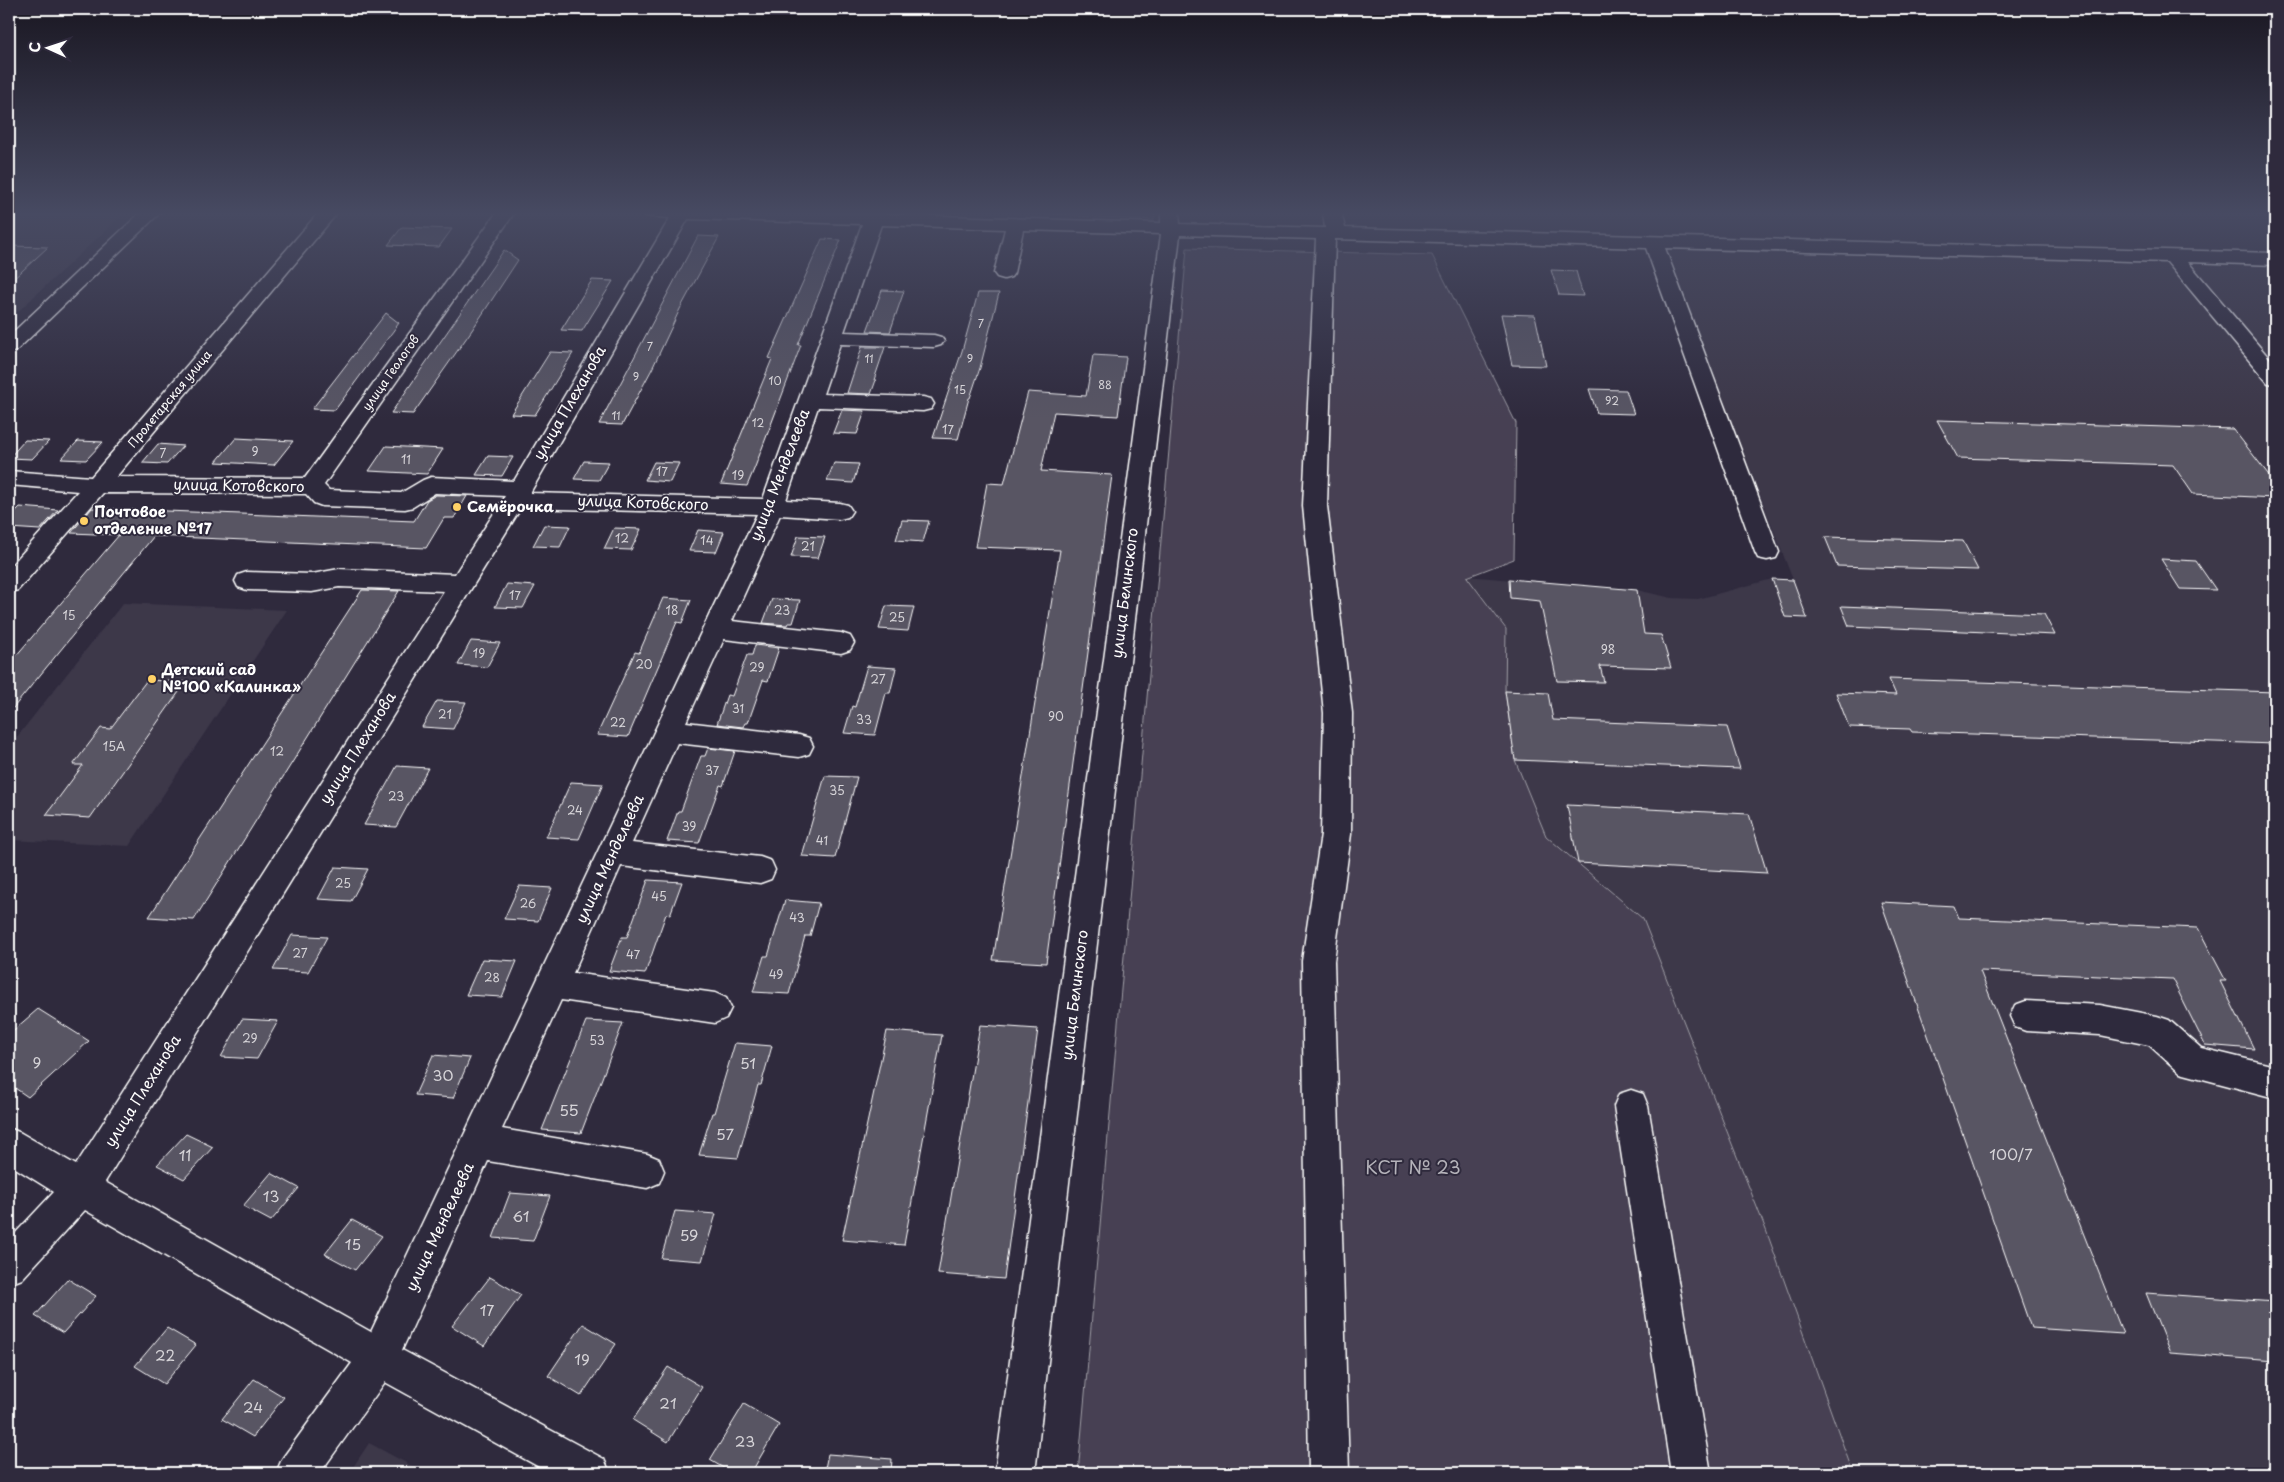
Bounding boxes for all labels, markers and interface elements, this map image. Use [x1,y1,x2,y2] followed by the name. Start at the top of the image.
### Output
[22,22,72,72] north arrow
[24,41,45,53] text: С
[978,315,984,332] house number: 7
[357,331,423,414] street label: улица Геологов
[647,338,653,355] house number: 7
[527,340,611,464] street label: улица Плеханова
[123,345,216,451] street label: Пролетарская улица
[864,350,874,367] house number: 11
[967,350,973,367] house number: 9
[633,368,639,385] house number: 9
[769,372,781,389] house number: 10
[1098,376,1112,393] house number: 88
[954,381,966,398] house number: 15
[1605,392,1619,409] house number: 92
[743,404,815,544] street label: улица Менделеева
[611,407,621,424] house number: 11
[752,414,765,431] house number: 12
[942,420,954,438] house number: 17
[251,442,259,460] house number: 9
[160,444,167,462] house number: 7
[401,450,411,468] house number: 11
[656,462,668,480] house number: 17
[732,466,744,484] house number: 19
[173,472,305,497] street label: улица Котовского
[577,488,709,515] street label: улица Котовского
[467,494,554,517] place label: Семёрочка
[94,499,212,539] place label: Почтовое отделение №17
[451,501,463,513] marker: Семёрочка
[78,515,90,527] marker: Почтовое отделение №17
[1104,526,1143,659] street label: улица Белинского
[615,529,629,547] house number: 12
[700,531,714,549] house number: 14
[801,537,815,555] house number: 21
[509,586,521,604] house number: 17
[666,601,678,619] house number: 18
[774,601,790,619] house number: 23
[62,606,76,624] house number: 15
[889,608,905,626] house number: 25
[1601,640,1615,658] house number: 98
[473,644,485,662] house number: 19
[635,655,653,673] house number: 20
[161,657,301,697] place label: Детский сад №100 «Калинка»
[749,658,765,676] house number: 29
[871,670,886,688] house number: 27
[146,673,158,685] marker: Детский сад №100 «Калинка»
[313,686,401,808] street label: улица Плеханова
[732,699,744,717] house number: 31
[438,705,452,723] house number: 21
[1048,707,1064,725] house number: 90
[856,710,872,728] house number: 33
[610,713,626,731] house number: 22
[103,737,125,755] house number: 15А
[270,742,284,760] house number: 12
[705,761,720,779] house number: 37
[829,781,845,799] house number: 35
[388,787,404,805] house number: 23
[569,789,649,927] street label: улица Менделеева
[567,801,583,819] house number: 24
[682,817,696,835] house number: 39
[816,831,828,849] house number: 41
[335,874,351,892] house number: 25
[651,887,667,905] house number: 45
[520,894,536,912] house number: 26
[789,908,805,926] house number: 43
[1054,928,1093,1061] street label: улица Белинского
[293,944,308,962] house number: 27
[626,945,641,963] house number: 47
[769,965,783,983] house number: 49
[484,968,500,986] house number: 28
[98,1029,186,1151] street label: улица Плеханова
[242,1029,258,1047] house number: 29
[589,1031,605,1049] house number: 53
[33,1050,41,1073] house number: 9
[740,1051,756,1074] house number: 51
[433,1063,453,1086] house number: 30
[559,1098,579,1121] house number: 55
[716,1122,734,1145] house number: 57
[1989,1142,2033,1165] house number: 100/7
[179,1143,191,1166] house number: 11
[1365,1153,1461,1180] park label: КСТ № 23
[399,1157,479,1295] street label: улица Менделеева
[263,1184,279,1207] house number: 13
[513,1204,529,1227] house number: 61
[680,1223,698,1246] house number: 59
[345,1232,361,1255] house number: 15
[480,1298,494,1321] house number: 17
[155,1343,175,1366] house number: 22
[574,1347,590,1370] house number: 19
[659,1391,677,1414] house number: 21
[243,1395,263,1418] house number: 24
[735,1429,755,1452] house number: 23

